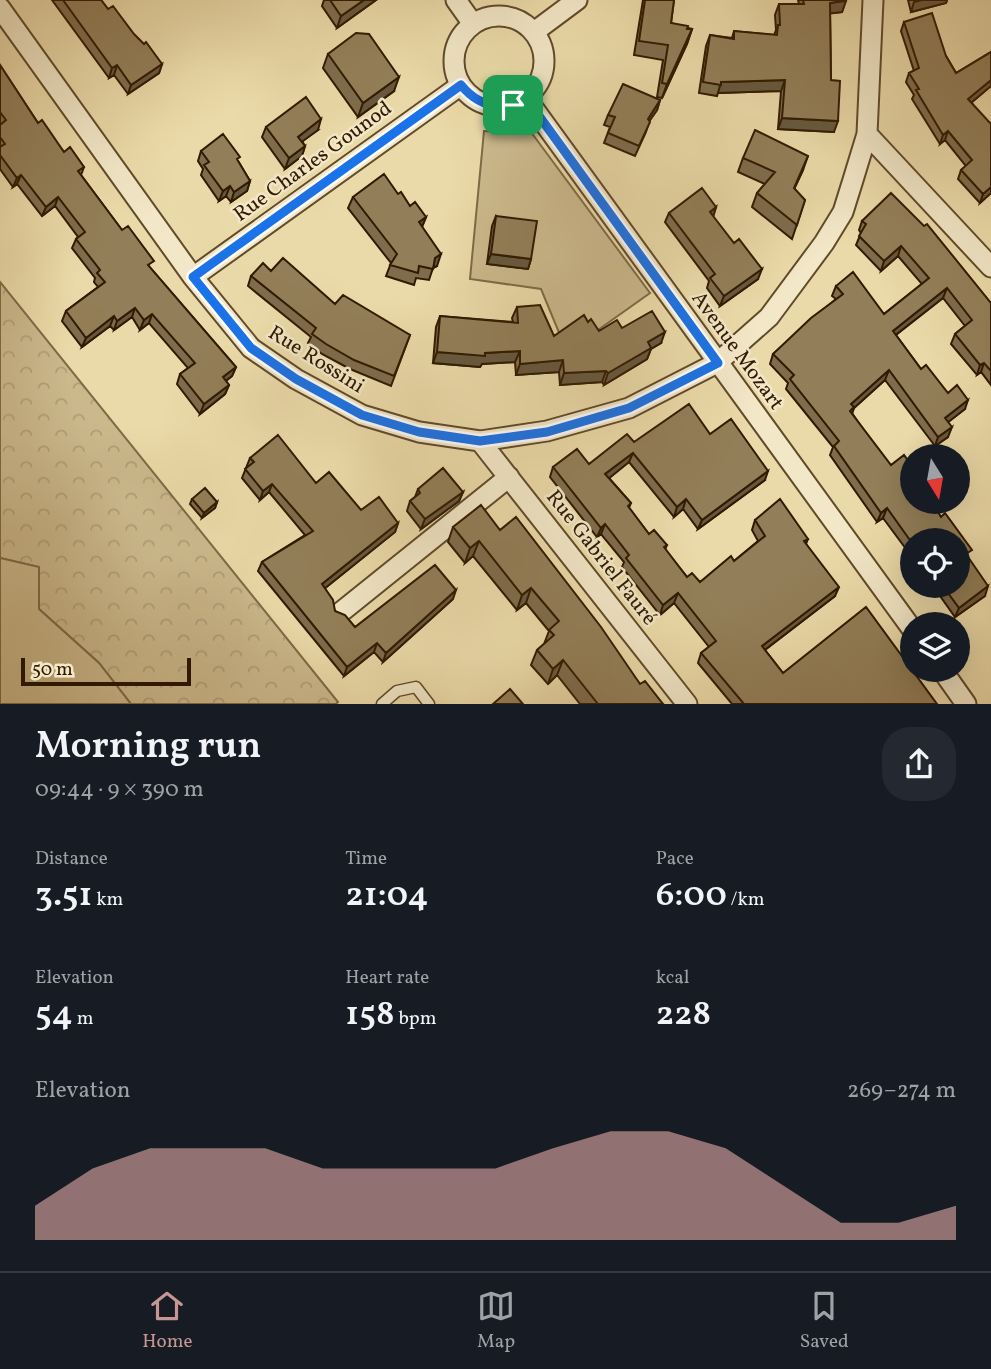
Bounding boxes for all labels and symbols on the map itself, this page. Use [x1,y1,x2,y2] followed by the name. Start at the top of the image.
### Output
[483,75,543,135] pin
[228,95,398,229] street label: Rue Charles Gounod
[684,286,790,416] street label: Avenue Mozart
[262,319,370,401] street label: Rue Rossini
[900,444,970,514] north arrow
[539,484,663,632] street label: Rue Gabriel Fauré
[21,655,191,687] scale bar

